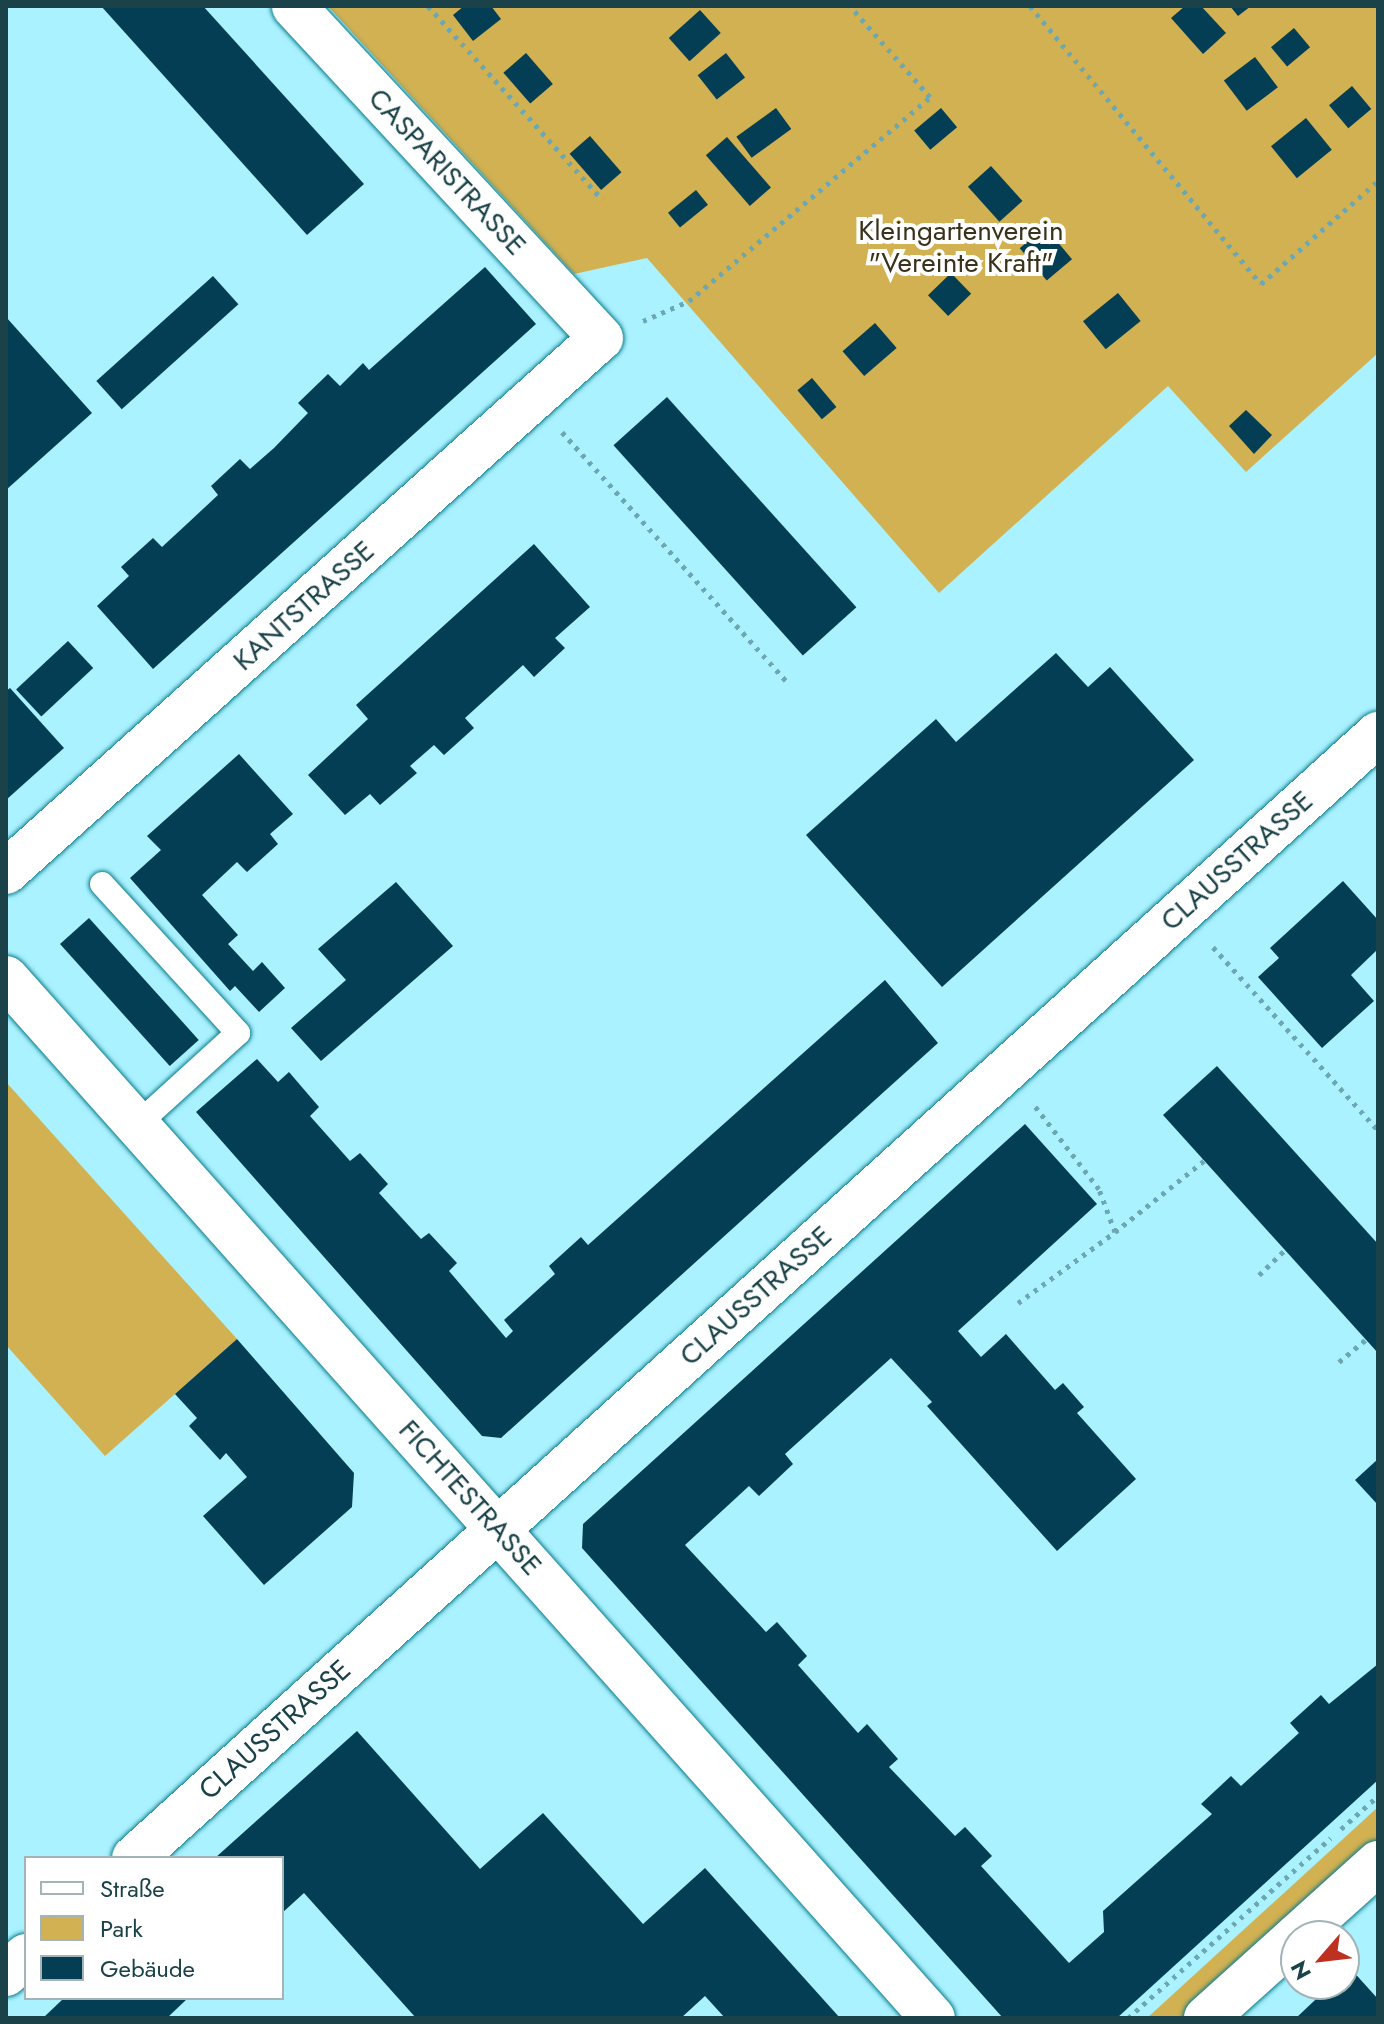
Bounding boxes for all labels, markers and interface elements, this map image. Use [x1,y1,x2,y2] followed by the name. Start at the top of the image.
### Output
[361,82,533,262] street label: CASPARISTRASSE
[858,214,1064,280] park label: Kleingartenverein "Vereinte Kraft"
[227,534,381,678] street label: KANTSTRASSE
[1154,784,1320,938] street label: CLAUSSTRASSE
[673,1219,839,1373] street label: CLAUSSTRASSE
[392,1414,548,1582] street label: FICHTESTRASSE
[192,1653,358,1807] street label: CLAUSSTRASSE
[24,1856,284,2000] legend
[100,1871,165,1906] text: Straße
[100,1911,143,1946] text: Park
[1280,1920,1360,2000] north arrow
[100,1951,195,1986] text: Gebäude
[1282,1955,1319,1986] text: N

